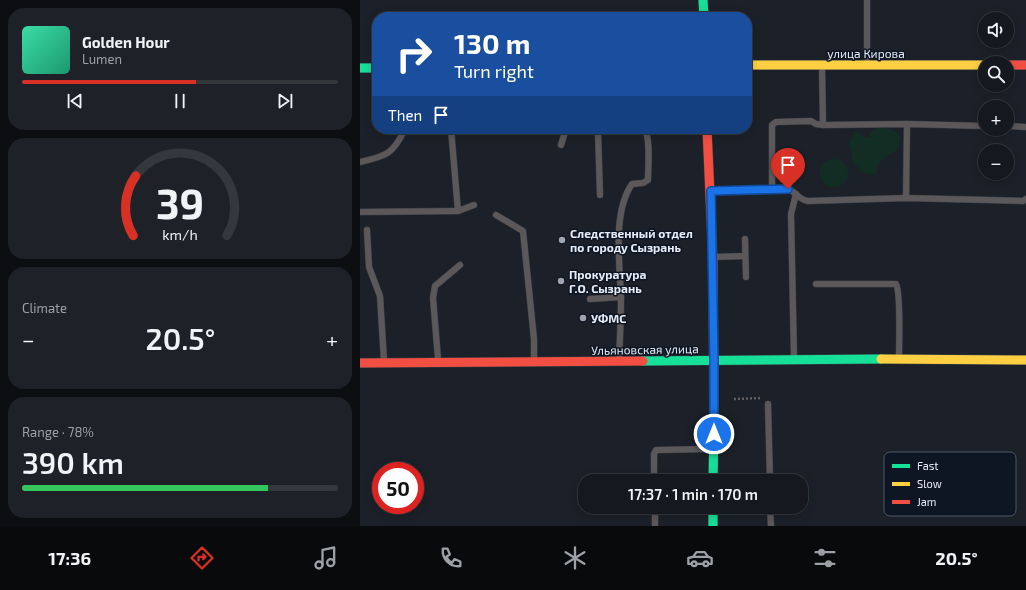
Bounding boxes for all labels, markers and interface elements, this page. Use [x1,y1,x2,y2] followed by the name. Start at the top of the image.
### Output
[978,12,1014,180] map controls
[978,12,1014,48] button: sound
[454,26,530,60] text: 130 m
[388,28,440,80] icon: right
[82,33,170,51] text: Golden Hour
[827,46,905,61] street label: улица Кирова
[82,51,122,67] text: Lumen
[978,56,1014,92] button: search
[454,60,534,82] text: Turn right
[64,90,86,112] icon: previous
[169,90,191,112] icon: pause
[274,90,296,112] icon: next
[978,100,1014,136] button: +
[430,104,452,126] icon: arrive
[388,106,422,124] text: Then
[978,144,1014,180] button: −
[771,148,805,189] pin
[777,154,799,176] icon: arrive
[156,177,204,227] text: 39
[162,226,198,243] text: km/h
[570,226,693,254] place label: Следственный отдел по городу Сызрань
[557,235,567,245] marker: Следственный отдел по городу Сызрань
[569,267,647,295] place label: Прокуратура Г.О. Сызрань
[556,276,566,286] marker: Прокуратура Г.О. Сызрань
[22,300,67,316] text: Climate
[591,311,626,325] place label: УФМС
[578,313,588,323] marker: УФМС
[145,320,215,356] text: 20.5°
[22,326,35,352] text: −
[326,326,338,352] text: +
[591,341,699,358] street label: Ульяновская улица
[693,413,735,455] position arrow
[22,424,94,440] text: Range · 78%
[22,444,124,480] text: 390 km
[884,452,1016,516] legend
[917,459,939,472] text: Fast
[372,462,424,514] speed limit sign: 50
[917,477,942,490] text: Slow
[628,485,758,503] text: 17:37 · 1 min · 170 m
[917,495,936,508] text: Jam
[188,544,216,572] icon: directions
[312,544,340,572] icon: music
[437,544,465,572] icon: phone
[561,544,589,572] icon: climate
[686,544,714,572] icon: car
[811,544,839,572] icon: filters
[48,547,91,569] text: 17:36
[935,547,978,569] text: 20.5°

